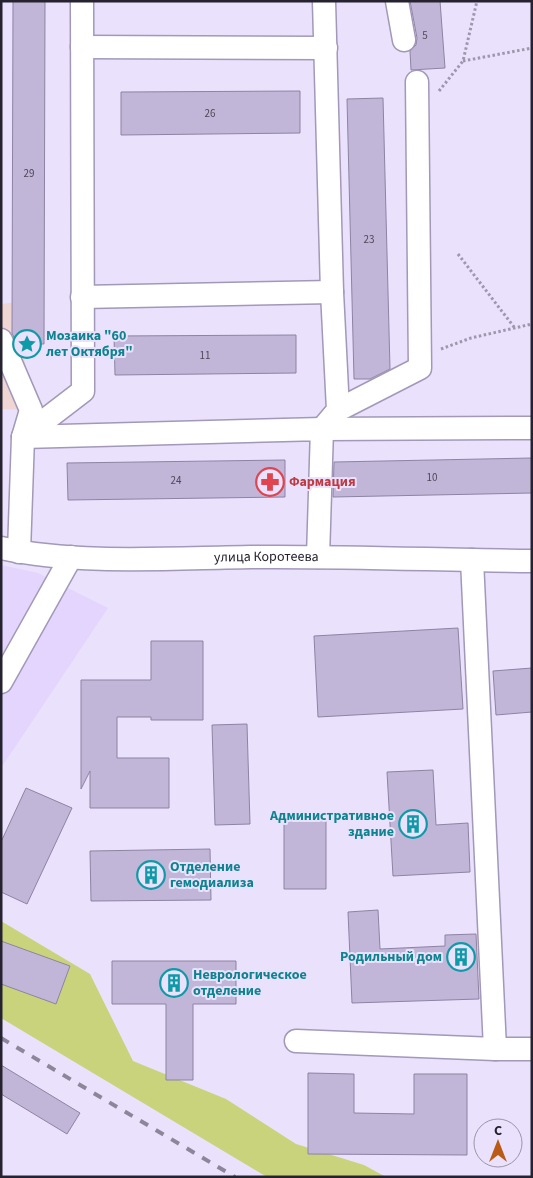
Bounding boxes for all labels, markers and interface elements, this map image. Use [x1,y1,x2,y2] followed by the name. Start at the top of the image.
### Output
[422,28,428,43] house number: 5
[205,106,216,121] house number: 26
[24,166,34,181] house number: 29
[364,232,374,247] house number: 23
[46,326,133,362] place label: Мозаика "60 лет Октября"
[12,329,42,359] place icon: Мозаика "60 лет Октября"
[200,348,210,363] house number: 11
[255,467,285,497] pharmacy icon: Фармация
[427,470,437,485] house number: 10
[289,472,356,492] place label: Фармация
[171,473,182,488] house number: 24
[214,547,319,568] street label: улица Коротеева
[269,806,394,842] place label: Административное здание
[398,809,428,839] building icon: Административное здание
[170,857,254,893] place label: Отделение гемодиализа
[136,860,166,890] building icon: Отделение гемодиализа
[446,942,476,972] building icon: Родильный дом
[340,947,442,967] place label: Родильный дом
[193,965,307,1001] place label: Неврологическое отделение
[159,968,189,998] building icon: Неврологическое отделение
[473,1118,523,1168] north arrow
[494,1121,502,1141] text: С

